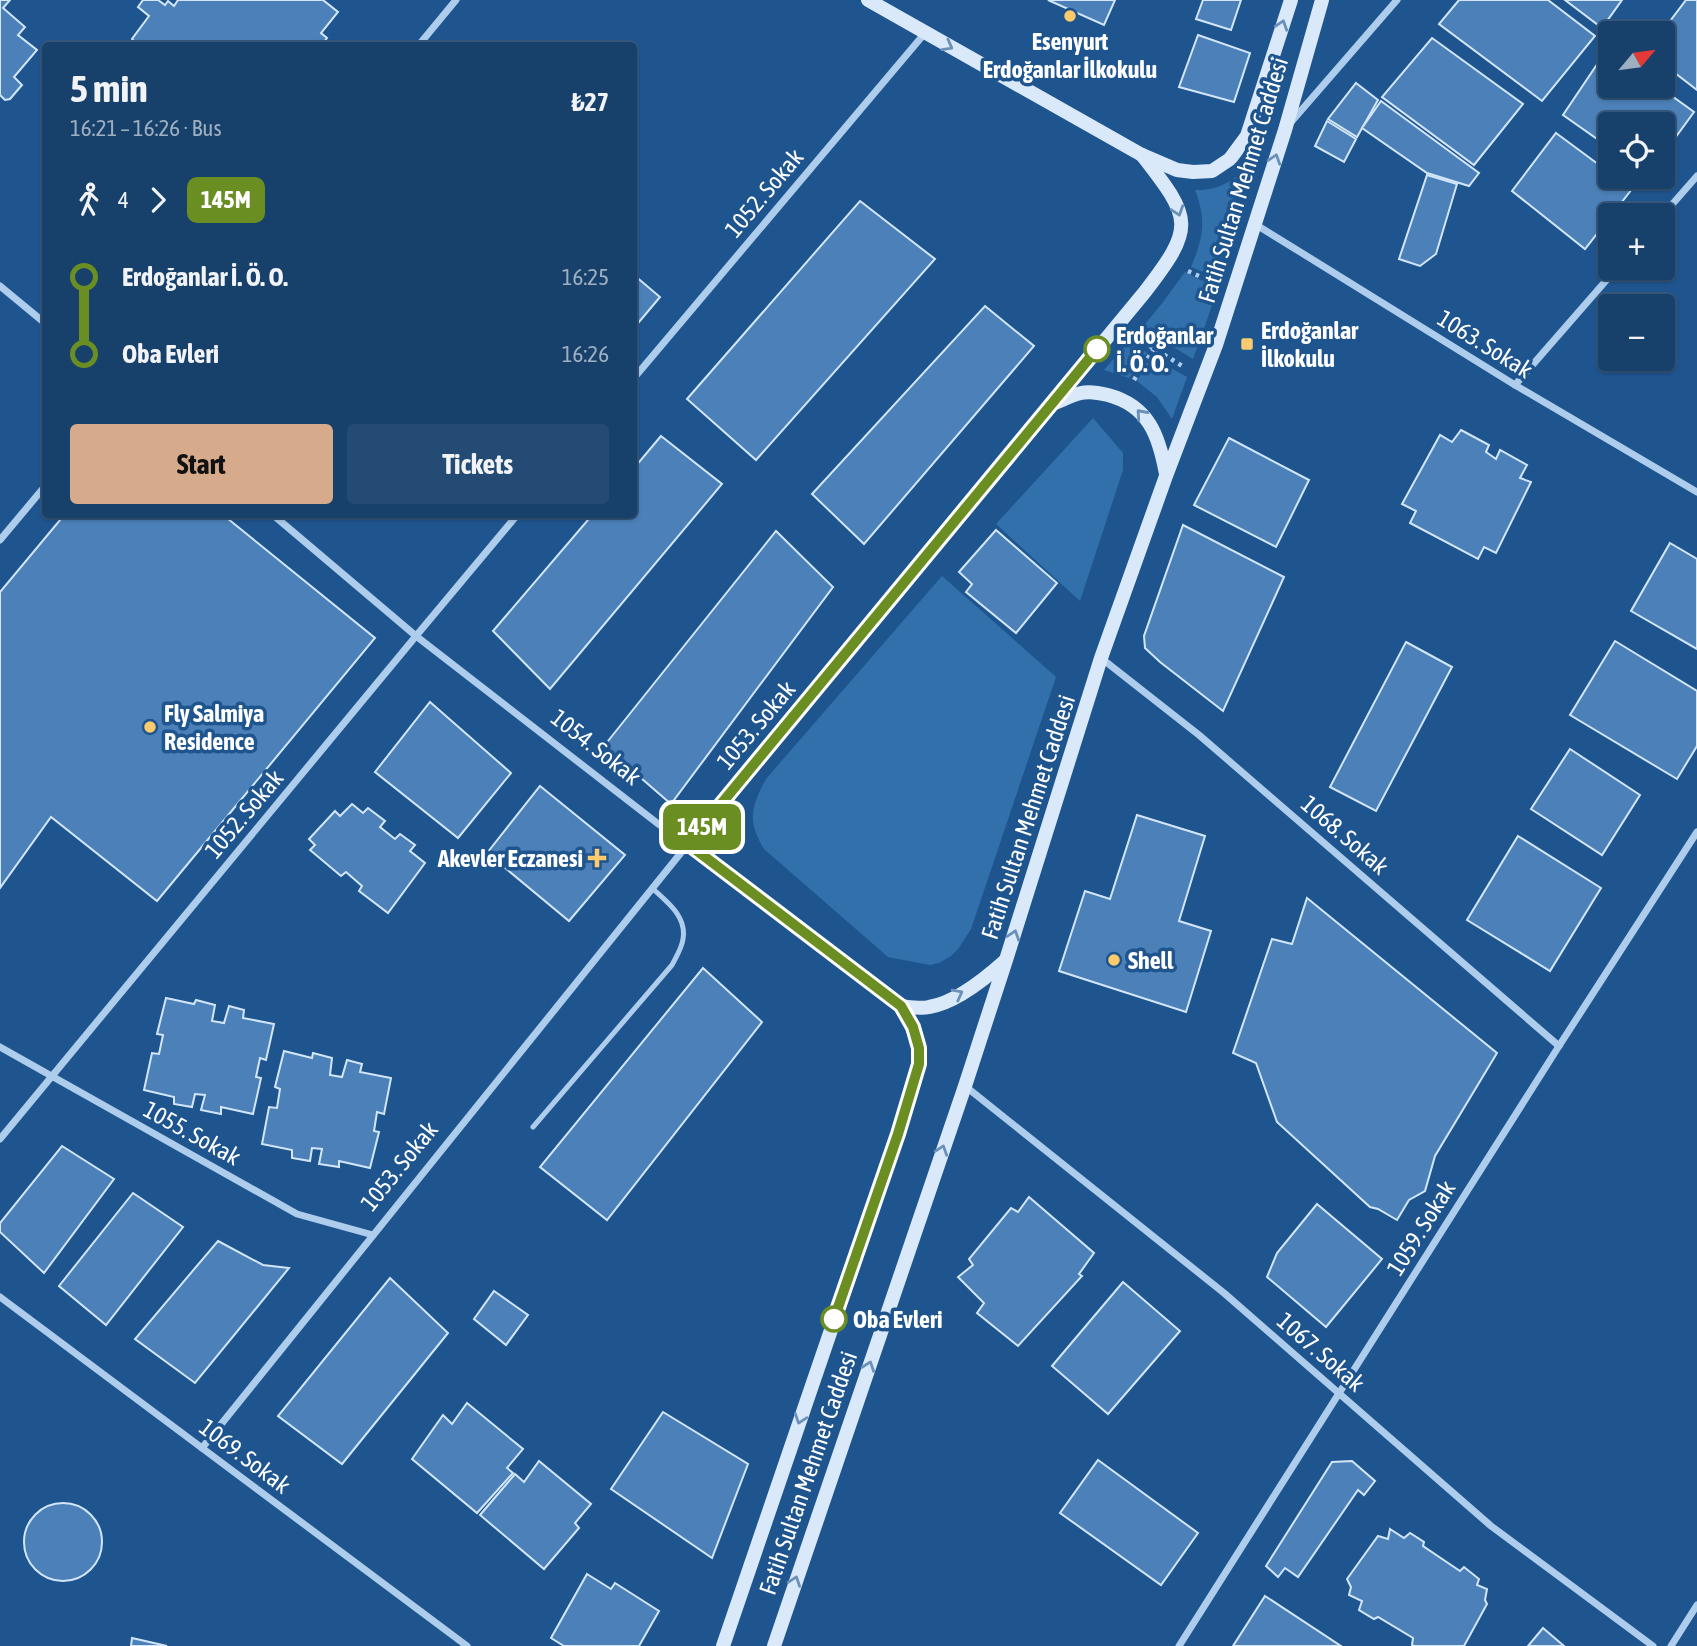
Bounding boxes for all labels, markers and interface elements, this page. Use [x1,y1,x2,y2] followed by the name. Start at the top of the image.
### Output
[1062,8,1078,24] marker: Esenyurt Erdoğanlar İlkokulu
[1274,19,1288,32] one-way arrow
[1598,21,1675,98] north arrow
[1598,21,1675,371] map controls
[983,28,1157,83] place label: Esenyurt Erdoğanlar İlkokulu
[941,38,953,51] one-way arrow
[1193,54,1293,306] street label: Fatih Sultan Mehmet Caddesi
[70,67,148,110] text: 5 min
[572,87,609,117] text: ₺27
[1598,112,1675,189] button: locate
[70,115,222,141] text: 16:21 – 16:26 · Bus
[719,143,809,242] street label: 1052. Sokak
[1267,153,1282,165] one-way arrow
[70,181,108,219] icon: walk
[139,181,177,219] icon: forward
[201,186,251,213] text: 145M
[118,187,129,213] text: 4
[1598,203,1675,280] button: +
[1170,205,1185,217] one-way arrow
[122,262,288,292] text: Erdoğanlar İ. Ö. O.
[562,264,609,290] text: 16:25
[1598,294,1675,371] button: −
[1433,304,1538,384] street label: 1063. Sokak
[1261,317,1359,372] place label: Erdoğanlar İlkokulu
[1116,322,1214,377] place label: Erdoğanlar İ. Ö. O.
[1084,336,1110,362] marker: Erdoğanlar İ. Ö. O.
[1239,336,1255,352] marker: Erdoğanlar İlkokulu
[122,339,219,369] text: Oba Evleri
[562,341,609,367] text: 16:26
[1137,409,1149,422] one-way arrow
[70,424,333,504] button: Start
[347,424,609,504] button: Tickets
[711,675,801,774] street label: 1053. Sokak
[976,691,1080,943] street label: Fatih Sultan Mehmet Caddesi
[164,700,264,755] place label: Fly Salmiya Residence
[546,704,647,791] street label: 1054. Sokak
[142,719,158,735] marker: Fly Salmiya Residence
[199,764,289,863] street label: 1052. Sokak
[1296,790,1394,880] street label: 1068. Sokak
[653,804,751,850] line badge: 145M
[677,813,727,840] text: 145M
[437,845,583,872] place label: Akevler Eczanesi
[589,850,605,866] marker: Akevler Eczanesi
[1006,929,1020,942] one-way arrow
[1128,947,1174,974] place label: Shell
[1106,952,1122,968] marker: Shell
[951,989,963,1003] one-way arrow
[139,1095,245,1171] street label: 1055. Sokak
[355,1116,443,1216] street label: 1053. Sokak
[934,1145,948,1157] one-way arrow
[1381,1175,1461,1280] street label: 1059. Sokak
[821,1306,847,1332] marker: Oba Evleri
[853,1306,943,1333] place label: Oba Evleri
[1272,1307,1370,1397] street label: 1067. Sokak
[754,1348,862,1598] street label: Fatih Sultan Mehmet Caddesi
[860,1360,875,1372] one-way arrow
[794,1412,808,1424] one-way arrow
[194,1413,296,1499] street label: 1069. Sokak
[787,1576,802,1588] one-way arrow

